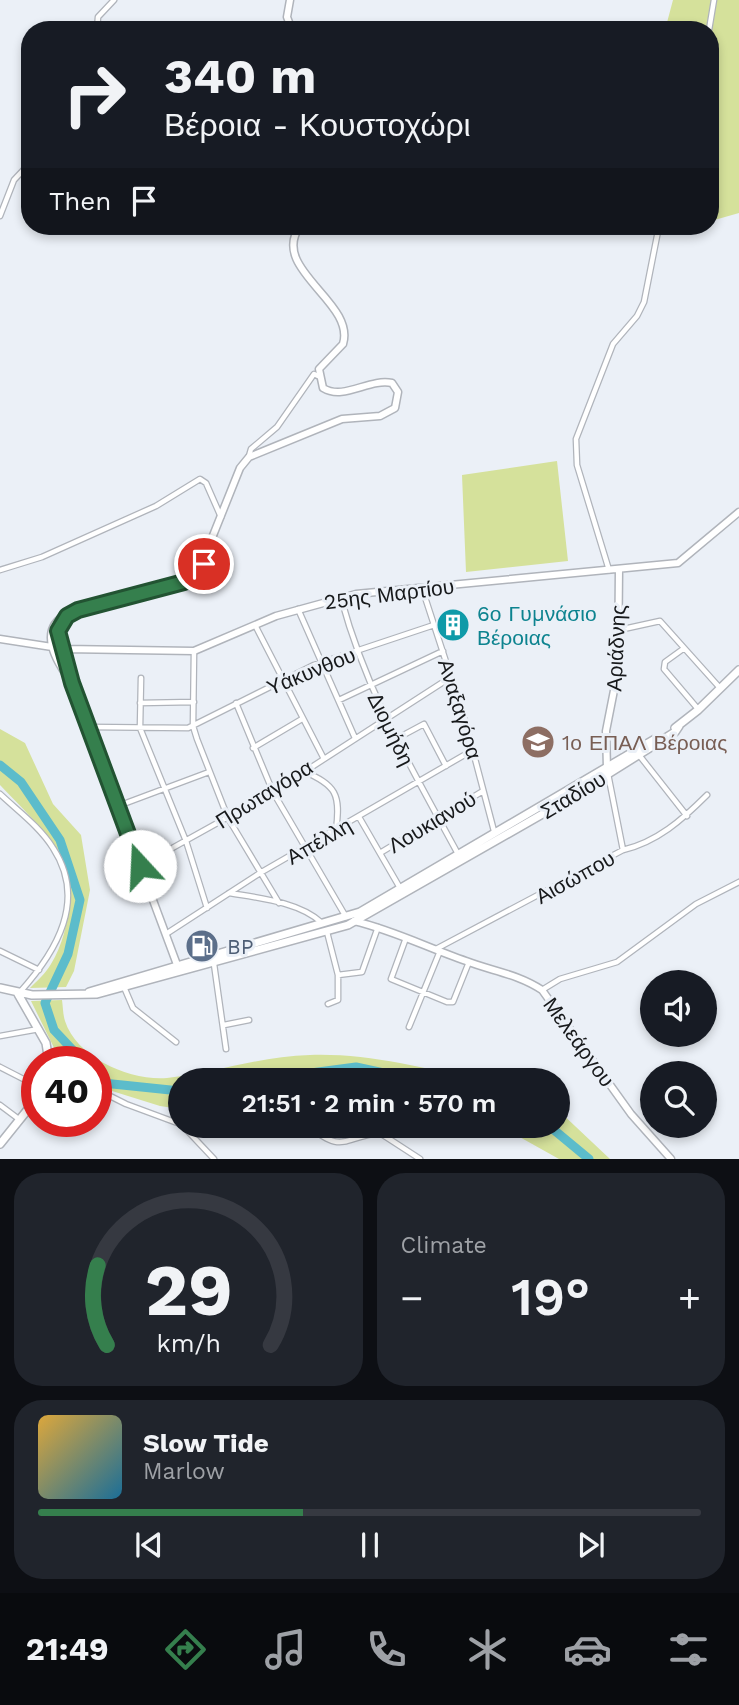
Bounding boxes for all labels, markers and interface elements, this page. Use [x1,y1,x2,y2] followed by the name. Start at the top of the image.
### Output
[164,47,316,105] text: 340 m
[49,49,140,140] icon: right
[164,106,471,144] text: Βέροια - Κουστοχώρι
[125,182,163,220] icon: arrive
[49,186,111,216] text: Then
[174,534,234,594] pin
[185,545,223,583] icon: arrive
[323,574,455,614] street label: 25ης Μαρτίου
[477,601,597,650] place label: 6ο Γυμνάσιο Βέροιας
[601,604,631,692] street label: Αριάδνης
[434,606,472,644] building icon: 6ο Γυμνάσιο Βέροιας
[263,642,359,700] street label: Υάκυνθου
[433,656,487,762] street label: Αναξαγόρα
[363,688,419,770] street label: Διομήδη
[519,723,557,761] school or university icon: 1ο ΕΠΑΛ Βέροιας
[562,730,727,755] place label: 1ο ΕΠΑΛ Βέροιας
[211,754,317,834] street label: Πρωταγόρα
[536,766,610,824] street label: Σταδίου
[383,786,481,858] street label: Λουκιανού
[282,812,356,870] street label: Απέλλη
[103,829,177,903] position arrow
[531,845,619,909] street label: Αισώπου
[183,927,221,965] fuel station icon: BP
[227,934,254,959] place label: BP
[640,970,717,1138] map controls
[640,970,717,1047] button: sound
[538,992,620,1092] street label: Μελεάργου
[21,1046,112,1137] speed limit sign: 40
[640,1061,717,1138] button: search
[242,1088,496,1118] text: 21:51 · 2 min · 570 m
[401,1232,487,1259] text: Climate
[144,1248,232,1334] text: 29
[511,1267,590,1328] text: 19°
[401,1276,423,1320] text: −
[678,1276,701,1320] text: +
[156,1329,220,1358] text: km/h
[143,1428,269,1458] text: Slow Tide
[143,1458,225,1485] text: Marlow
[130,1526,168,1564] icon: previous
[351,1526,389,1564] icon: pause
[572,1526,610,1564] icon: next
[161,1625,210,1674] icon: directions
[261,1625,310,1674] icon: music
[362,1625,411,1674] icon: phone
[463,1625,512,1674] icon: climate
[563,1625,612,1674] icon: car
[664,1625,713,1674] icon: filters
[26,1630,109,1668] text: 21:49

